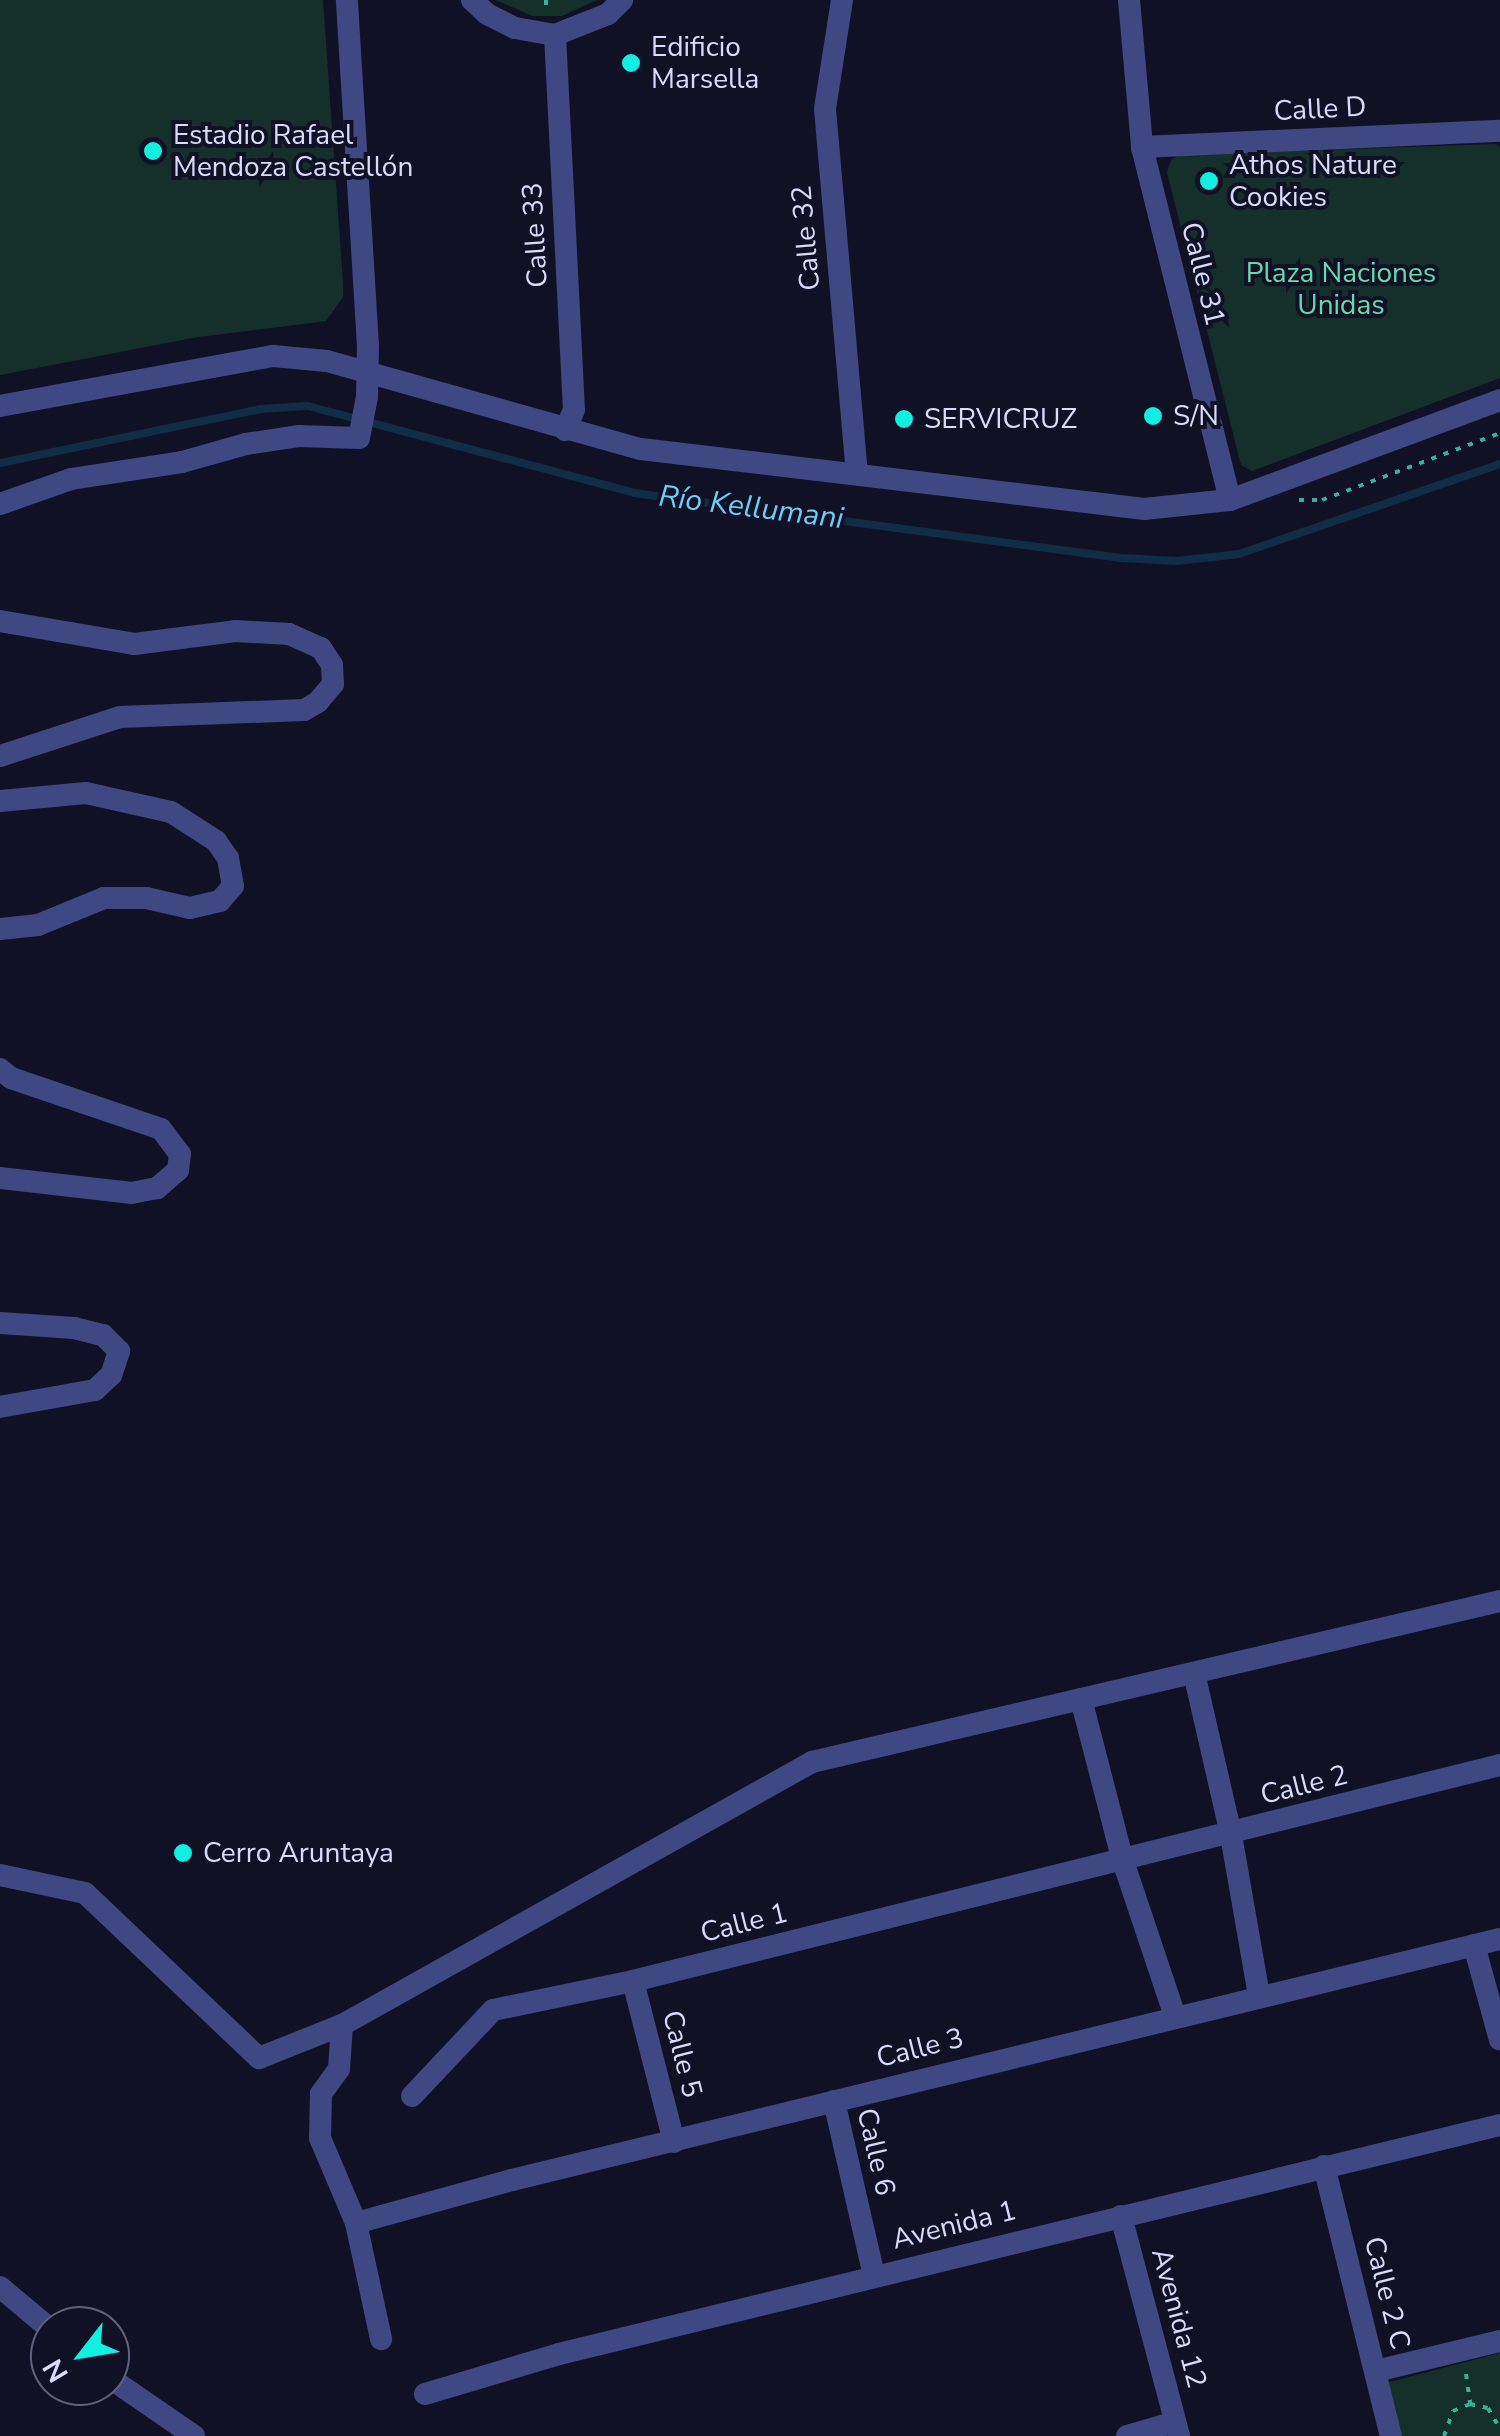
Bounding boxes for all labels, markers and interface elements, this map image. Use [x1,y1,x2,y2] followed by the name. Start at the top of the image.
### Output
[651,30,759,96] place label: Edificio Marsella
[620,52,642,74] marker: Edificio Marsella
[1273,90,1367,128] street label: Calle D
[173,118,413,184] place label: Estadio Rafael Mendoza Castellón
[142,140,164,162] marker: Estadio Rafael Mendoza Castellón
[1229,148,1397,214] place label: Athos Nature Cookies
[1198,170,1220,192] marker: Athos Nature Cookies
[515,182,555,288] street label: Calle 33
[785,184,827,292] street label: Calle 32
[1174,219,1232,329] street label: Calle 31
[1246,256,1436,322] park label: Plaza Naciones Unidas
[1173,399,1219,433] place label: S/N
[924,402,1077,436] place label: SERVICRUZ
[1142,405,1164,427] marker: S/N
[893,408,915,430] marker: SERVICRUZ
[657,479,845,537] water label: Río Kellumani
[1257,1758,1351,1812] street label: Calle 2
[203,1836,394,1870] place label: Cerro Aruntaya
[172,1842,194,1864] marker: Cerro Aruntaya
[697,1896,791,1950] street label: Calle 1
[655,2007,709,2101] street label: Calle 5
[873,2021,967,2075] street label: Calle 3
[850,2105,902,2199] street label: Calle 6
[889,2193,1019,2257] street label: Avenida 1
[1357,2233,1417,2353] street label: Calle 2 C
[1144,2245,1214,2391] street label: Avenida 12
[30,2306,130,2406] north arrow
[34,2352,78,2389] text: N

